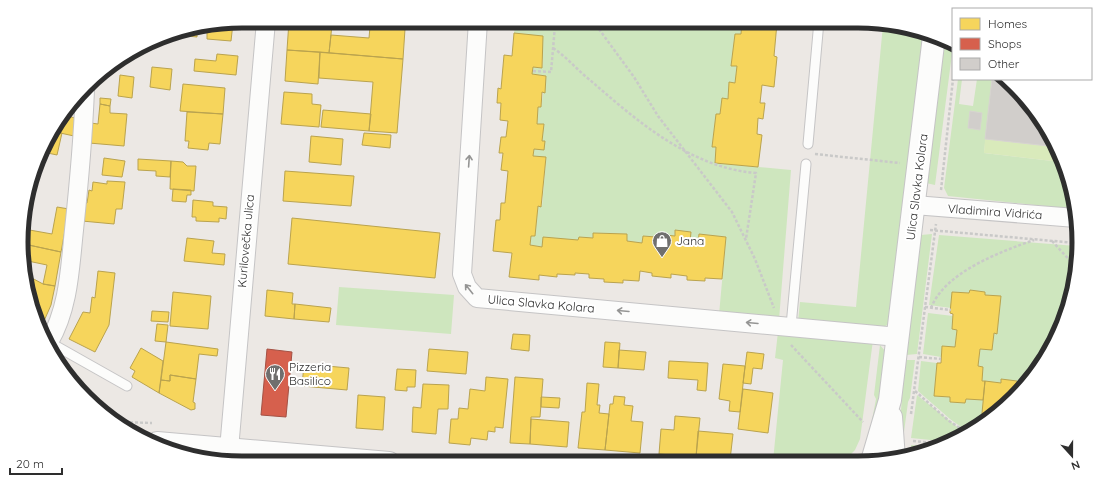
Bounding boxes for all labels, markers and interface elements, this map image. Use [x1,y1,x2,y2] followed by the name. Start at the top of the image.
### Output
[952,8,1092,80] legend
[988,16,1028,31] text: Homes
[988,36,1022,51] text: Shops
[988,56,1020,71] text: Other
[903,133,930,241] street label: Ulica Slavka Kolara
[465,155,473,168] one-way arrow
[234,194,257,288] street label: Kurilovečka ulica
[947,201,1043,222] street label: Vladimira Vidrića
[651,230,673,258] shop icon: Jana
[676,233,704,248] place label: Jana
[465,284,473,295] one-way arrow
[487,291,595,316] street label: Ulica Slavka Kolara
[617,308,630,315] one-way arrow
[746,319,759,326] one-way arrow
[289,359,331,388] place label: Pizzeria Basilico
[264,363,286,391] restaurant icon: Pizzeria Basilico
[1052,436,1092,476] north arrow
[10,450,62,476] scale bar
[16,456,44,471] text: 20 m
[1069,457,1082,473] text: N

